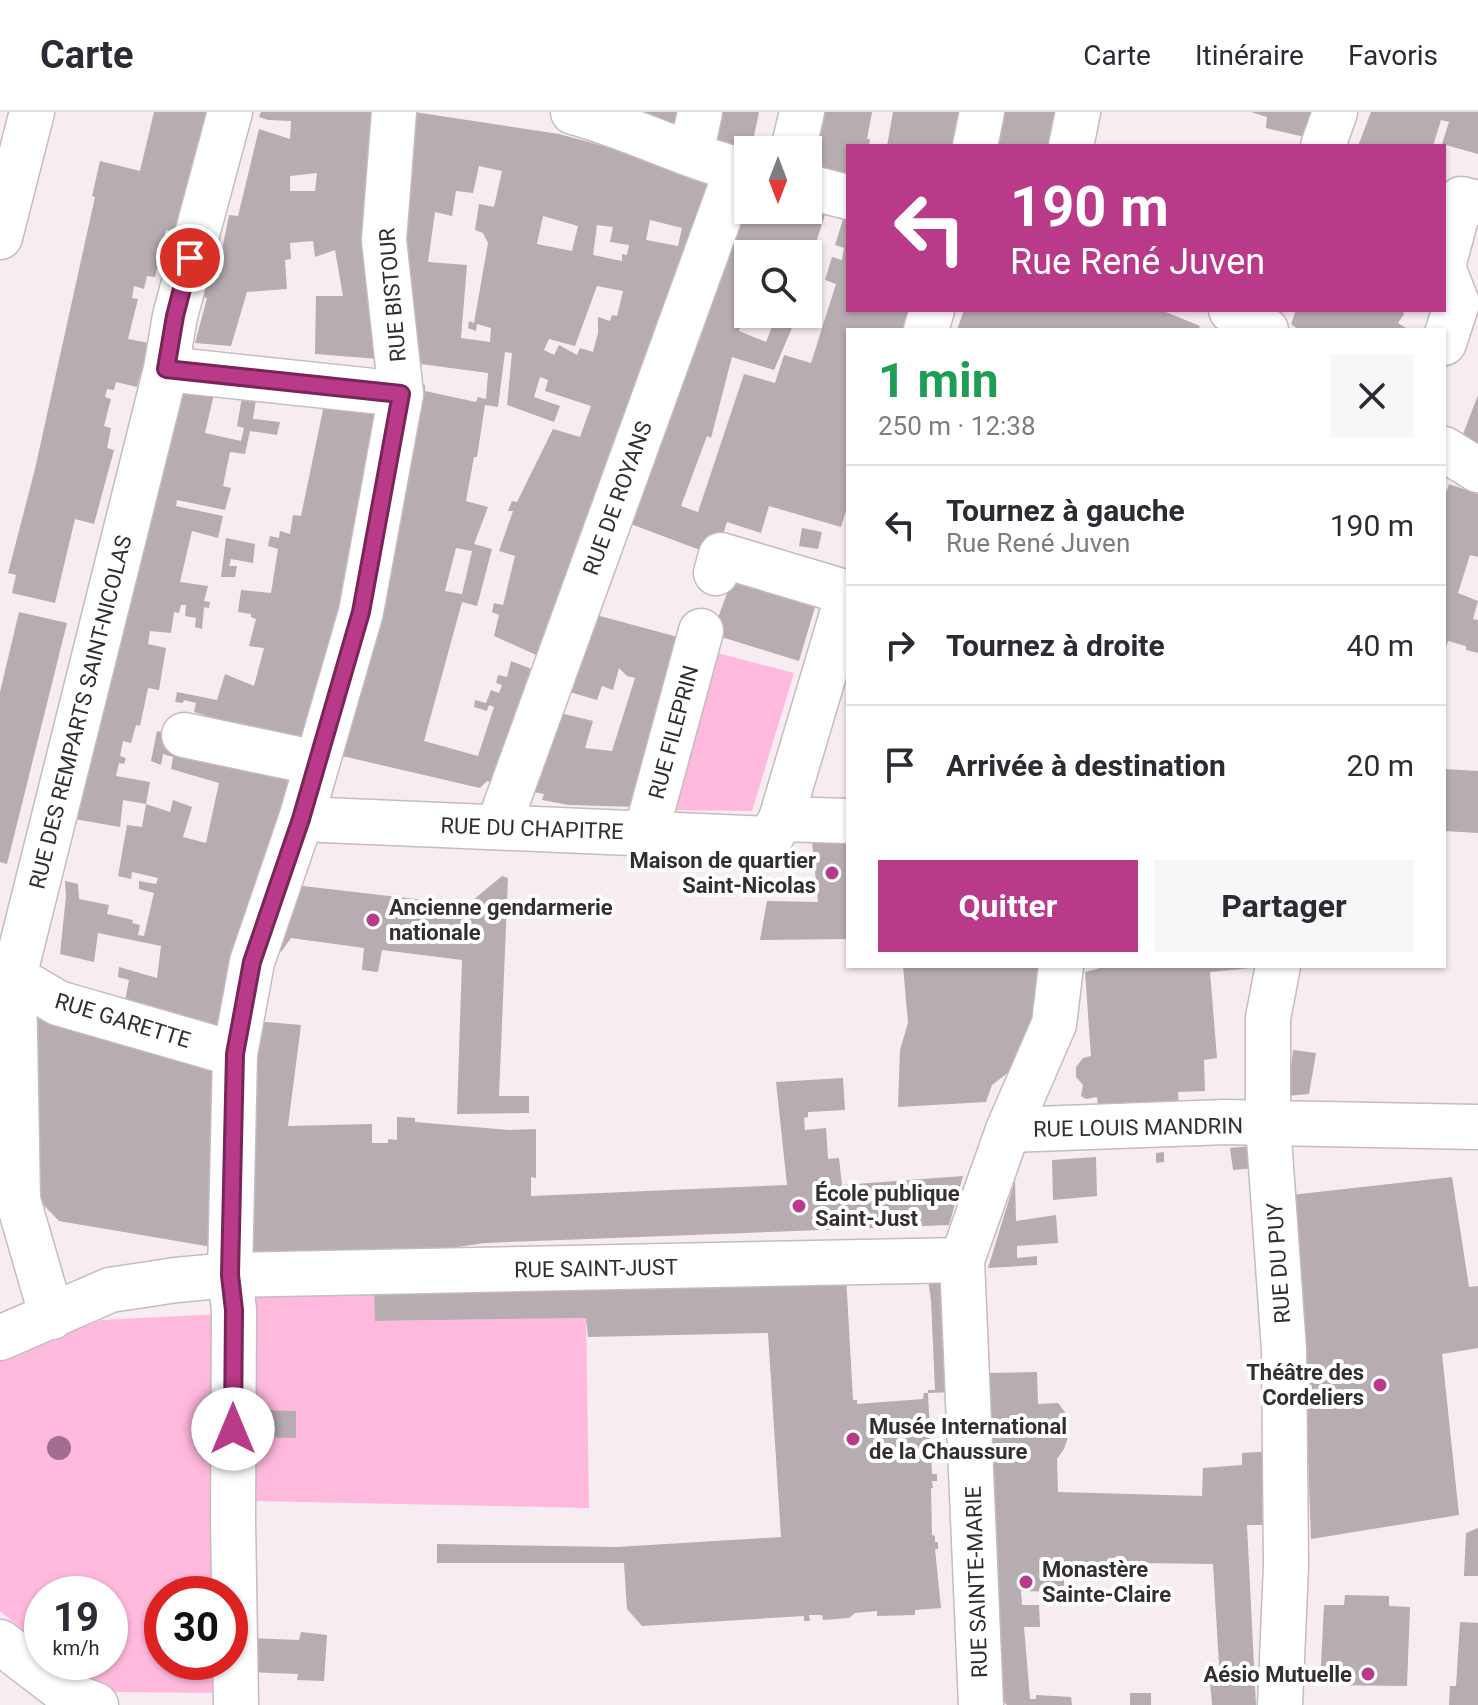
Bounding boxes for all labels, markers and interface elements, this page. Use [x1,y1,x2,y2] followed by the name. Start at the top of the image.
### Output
[40,33,133,77] text: Carte
[1083,39,1151,72] text: Carte
[1195,39,1304,72] text: Itinéraire
[1348,39,1438,72] text: Favoris
[734,136,822,224] north arrow
[734,136,822,328] map controls
[1010,174,1169,240] text: 190 m
[878,176,982,280] icon: left
[156,224,224,292] pin
[374,227,411,363] street label: RUE BISTOUR
[168,236,212,280] icon: arrive
[734,240,822,328] button: search
[1010,241,1265,283] text: Rue René Juven
[878,352,999,409] text: 1 min
[1330,354,1414,438] button: close
[878,411,1036,441] text: 250 m · 12:38
[578,418,657,578] street label: RUE DE ROYANS
[946,493,1185,528] text: Tournez à gauche
[878,503,922,547] icon: left
[1330,508,1414,543] text: 190 m
[946,528,1130,558] text: Rue René Juven
[24,533,137,892] street label: RUE DES REMPARTS SAINT-NICOLAS
[878,623,922,667] icon: right
[946,628,1165,663] text: Tournez à droite
[1347,628,1414,663] text: 40 m
[644,663,703,802] street label: RUE FILEPRIN
[878,743,922,787] icon: arrive
[946,748,1226,783] text: Arrivée à destination
[1347,748,1414,783] text: 20 m
[440,813,624,844] street label: RUE DU CHAPITRE
[630,848,816,898] place label: Maison de quartier Saint-Nicolas
[878,860,1138,952] button: Quitter
[1154,860,1414,952] button: Partager
[823,864,841,882] marker: Maison de quartier Saint-Nicolas
[389,895,613,945] place label: Ancienne gendarmerie nationale
[364,911,382,929] marker: Ancienne gendarmerie nationale
[52,988,194,1053] street label: RUE GARETTE
[1033,1113,1243,1142] street label: RUE LOUIS MANDRIN
[815,1181,960,1231] place label: École publique Saint-Just
[790,1197,808,1215] marker: École publique Saint-Just
[1262,1201,1295,1324] street label: RUE DU PUY
[514,1255,678,1282] street label: RUE SAINT-JUST
[1246,1360,1364,1410] place label: Théâtre des Cordeliers
[1371,1376,1389,1394] marker: Théâtre des Cordeliers
[191,1387,275,1471] position arrow
[869,1414,1067,1464] place label: Musée International de la Chaussure
[844,1430,862,1448] marker: Musée International de la Chaussure
[961,1486,992,1678] street label: RUE SAINTE-MARIE
[1042,1557,1171,1607] place label: Monastère Sainte-Claire
[1017,1573,1035,1591] marker: Monastère Sainte-Claire
[144,1576,248,1680] speed limit sign: 30
[53,1594,99,1641] text: 19
[53,1636,99,1660] text: km/h
[1204,1662,1352,1687] place label: Aésio Mutuelle
[1359,1665,1377,1683] marker: Aésio Mutuelle

